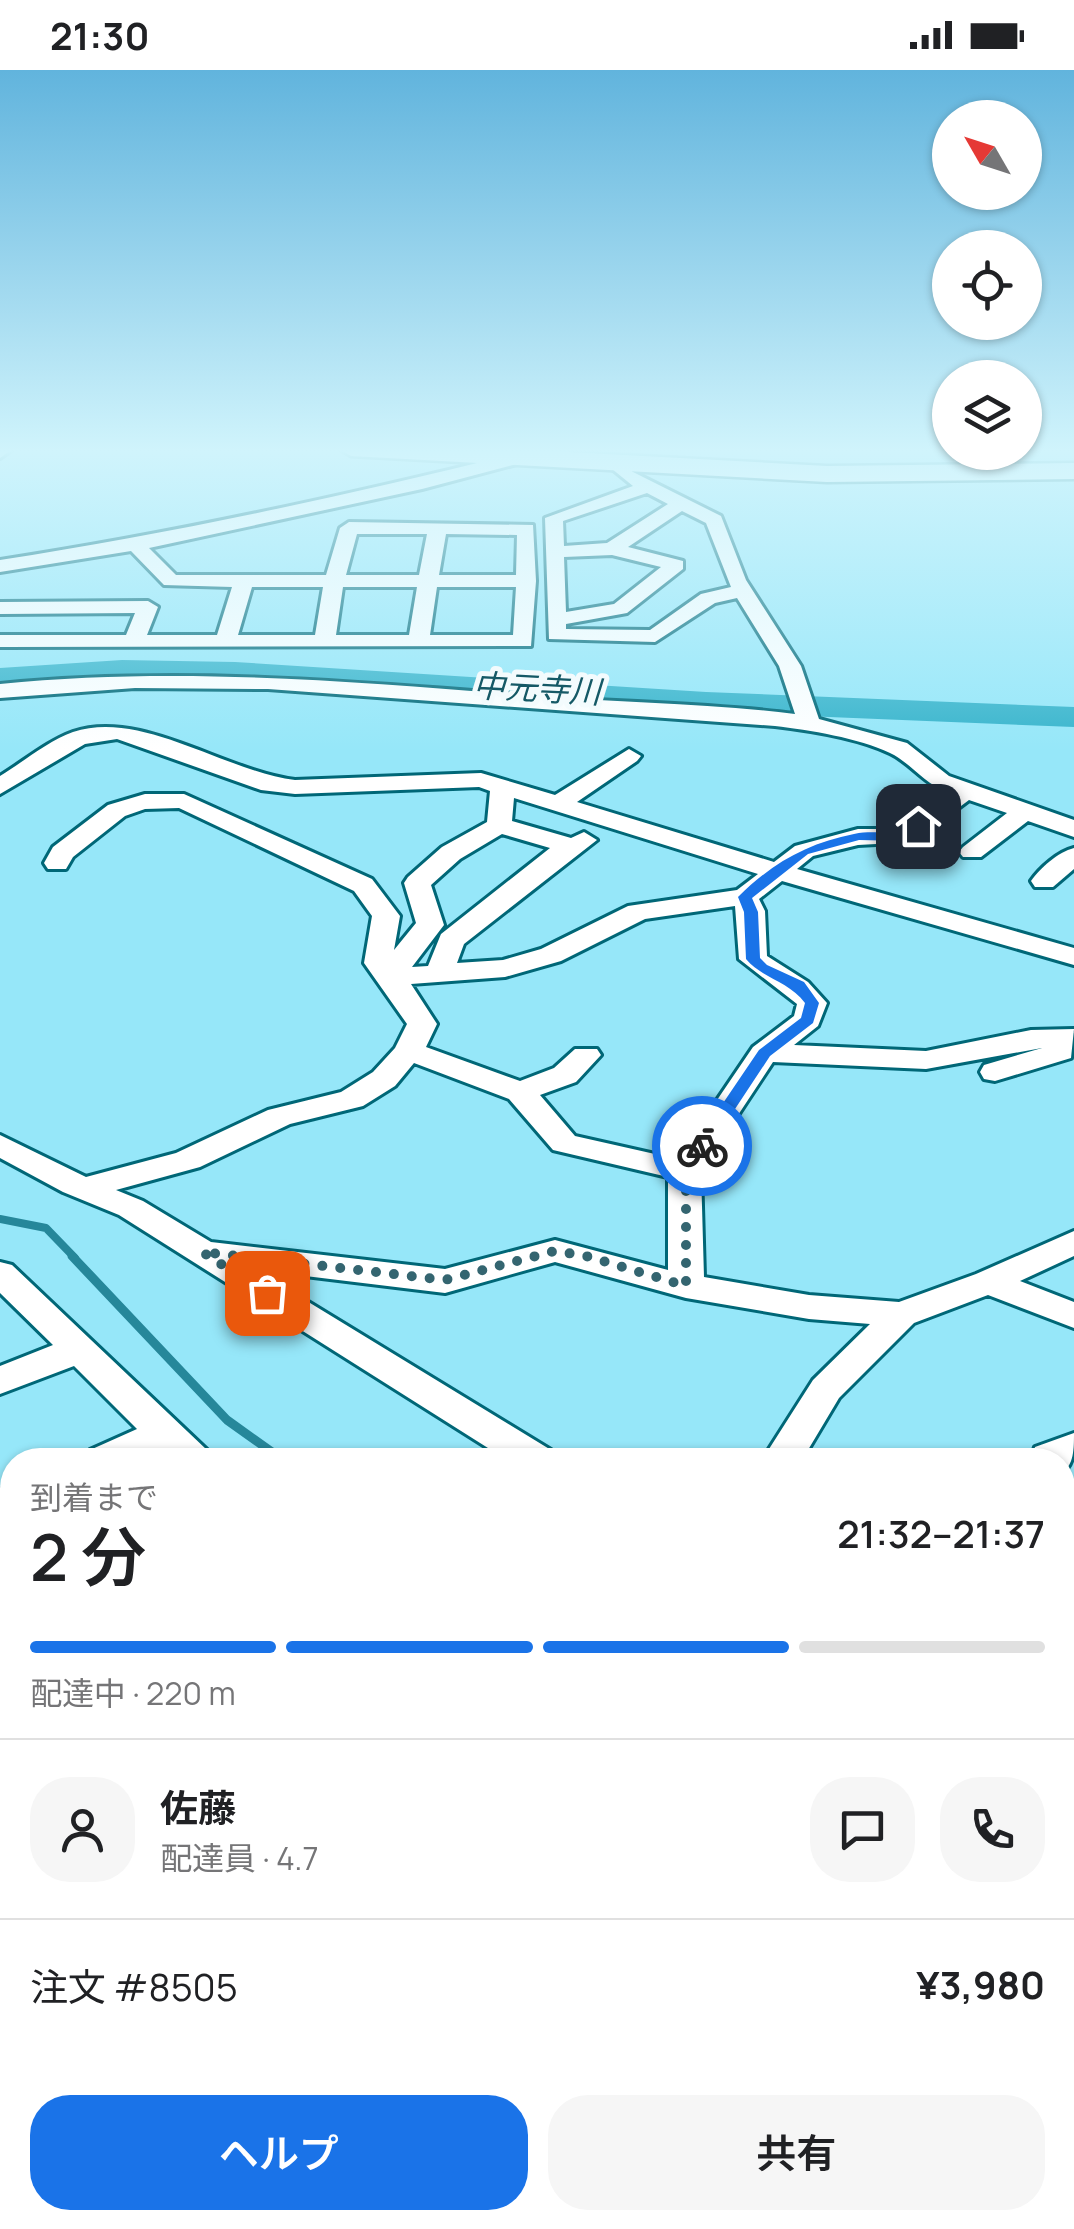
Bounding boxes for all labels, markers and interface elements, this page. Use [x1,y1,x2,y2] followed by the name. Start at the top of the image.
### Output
[50,9,149,61] text: 21:30
[932,100,1042,210] north arrow
[932,100,1042,470] map controls
[932,230,1042,340] button: locate
[932,360,1042,470] button: layers
[472,663,605,713] water label: 中元寺川
[876,784,961,869] pin
[891,799,946,854] icon: home
[652,1096,752,1196] courier
[675,1119,730,1174] icon: bike
[225,1251,310,1336] pin
[240,1266,295,1321] icon: bag
[30,1475,158,1519] text: 到着まで
[837,1507,1045,1559] text: 21:32–21:37
[30,1512,146,1601] text: 2 分
[30,1671,236,1715] text: 配達中 · 220 m
[30,1777,135,1882] button: person
[810,1777,915,1882] button: chat
[940,1777,1045,1882] button: phone
[160,1781,236,1833] text: 佐藤
[160,1836,318,1880] text: 配達員 · 4.7
[916,1958,1045,2010] text: ¥3,980
[30,1960,238,2012] text: 注文 #8505
[30,2095,528,2210] button: ヘルプ
[548,2095,1045,2210] button: 共有

